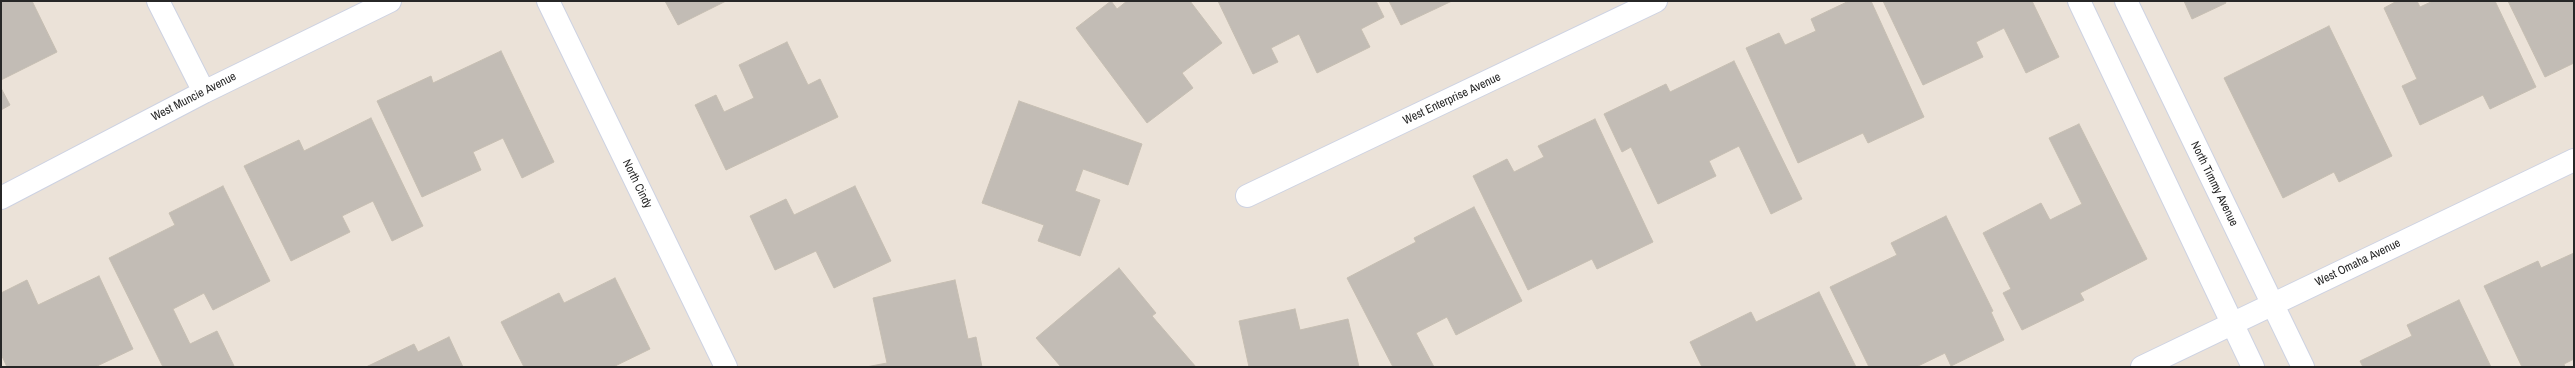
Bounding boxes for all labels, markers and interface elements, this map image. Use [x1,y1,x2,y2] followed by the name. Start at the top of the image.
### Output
[149,69,239,125] street label: West Muncie Avenue
[1401,70,1503,128] street label: West Enterprise Avenue
[2187,139,2241,229] street label: North Timmy Avenue
[619,157,655,211] street label: North Cindy
[2313,236,2403,290] street label: West Omaha Avenue

